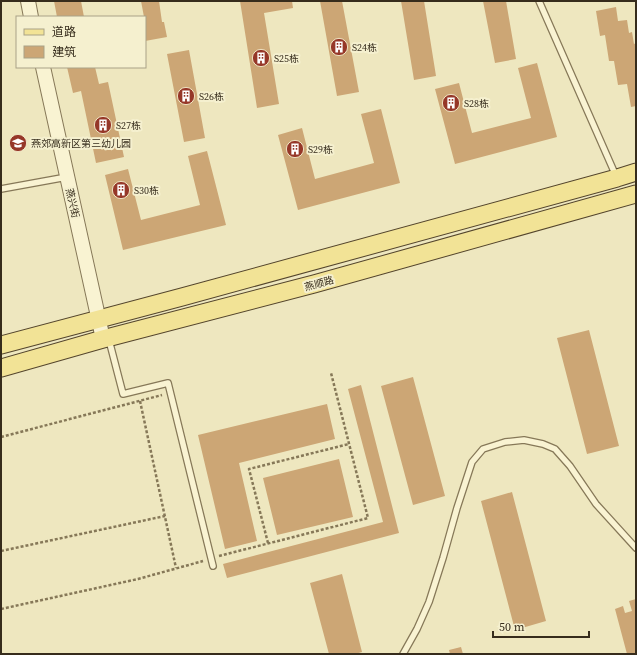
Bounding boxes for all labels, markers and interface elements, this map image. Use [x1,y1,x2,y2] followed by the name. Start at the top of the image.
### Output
[16,16,146,68] legend
[52,24,76,40] text: 道路
[329,37,349,57] building icon: S24栋
[352,41,377,54] place label: S24栋
[52,44,76,60] text: 建筑
[251,48,271,68] building icon: S25栋
[274,52,299,65] place label: S25栋
[176,86,196,106] building icon: S26栋
[199,90,224,103] place label: S26栋
[441,93,461,113] building icon: S28栋
[464,97,489,110] place label: S28栋
[93,115,113,135] building icon: S27栋
[116,119,141,132] place label: S27栋
[8,133,28,153] school or university icon: 燕郊高新区第三幼儿园
[31,137,131,150] place label: 燕郊高新区第三幼儿园
[285,139,305,159] building icon: S29栋
[308,143,333,156] place label: S29栋
[111,180,131,200] building icon: S30栋
[134,184,159,197] place label: S30栋
[63,187,82,219] street label: 燕兴街
[303,273,335,294] street label: 燕顺路
[493,613,589,639] scale bar
[499,619,525,635] text: 50 m

